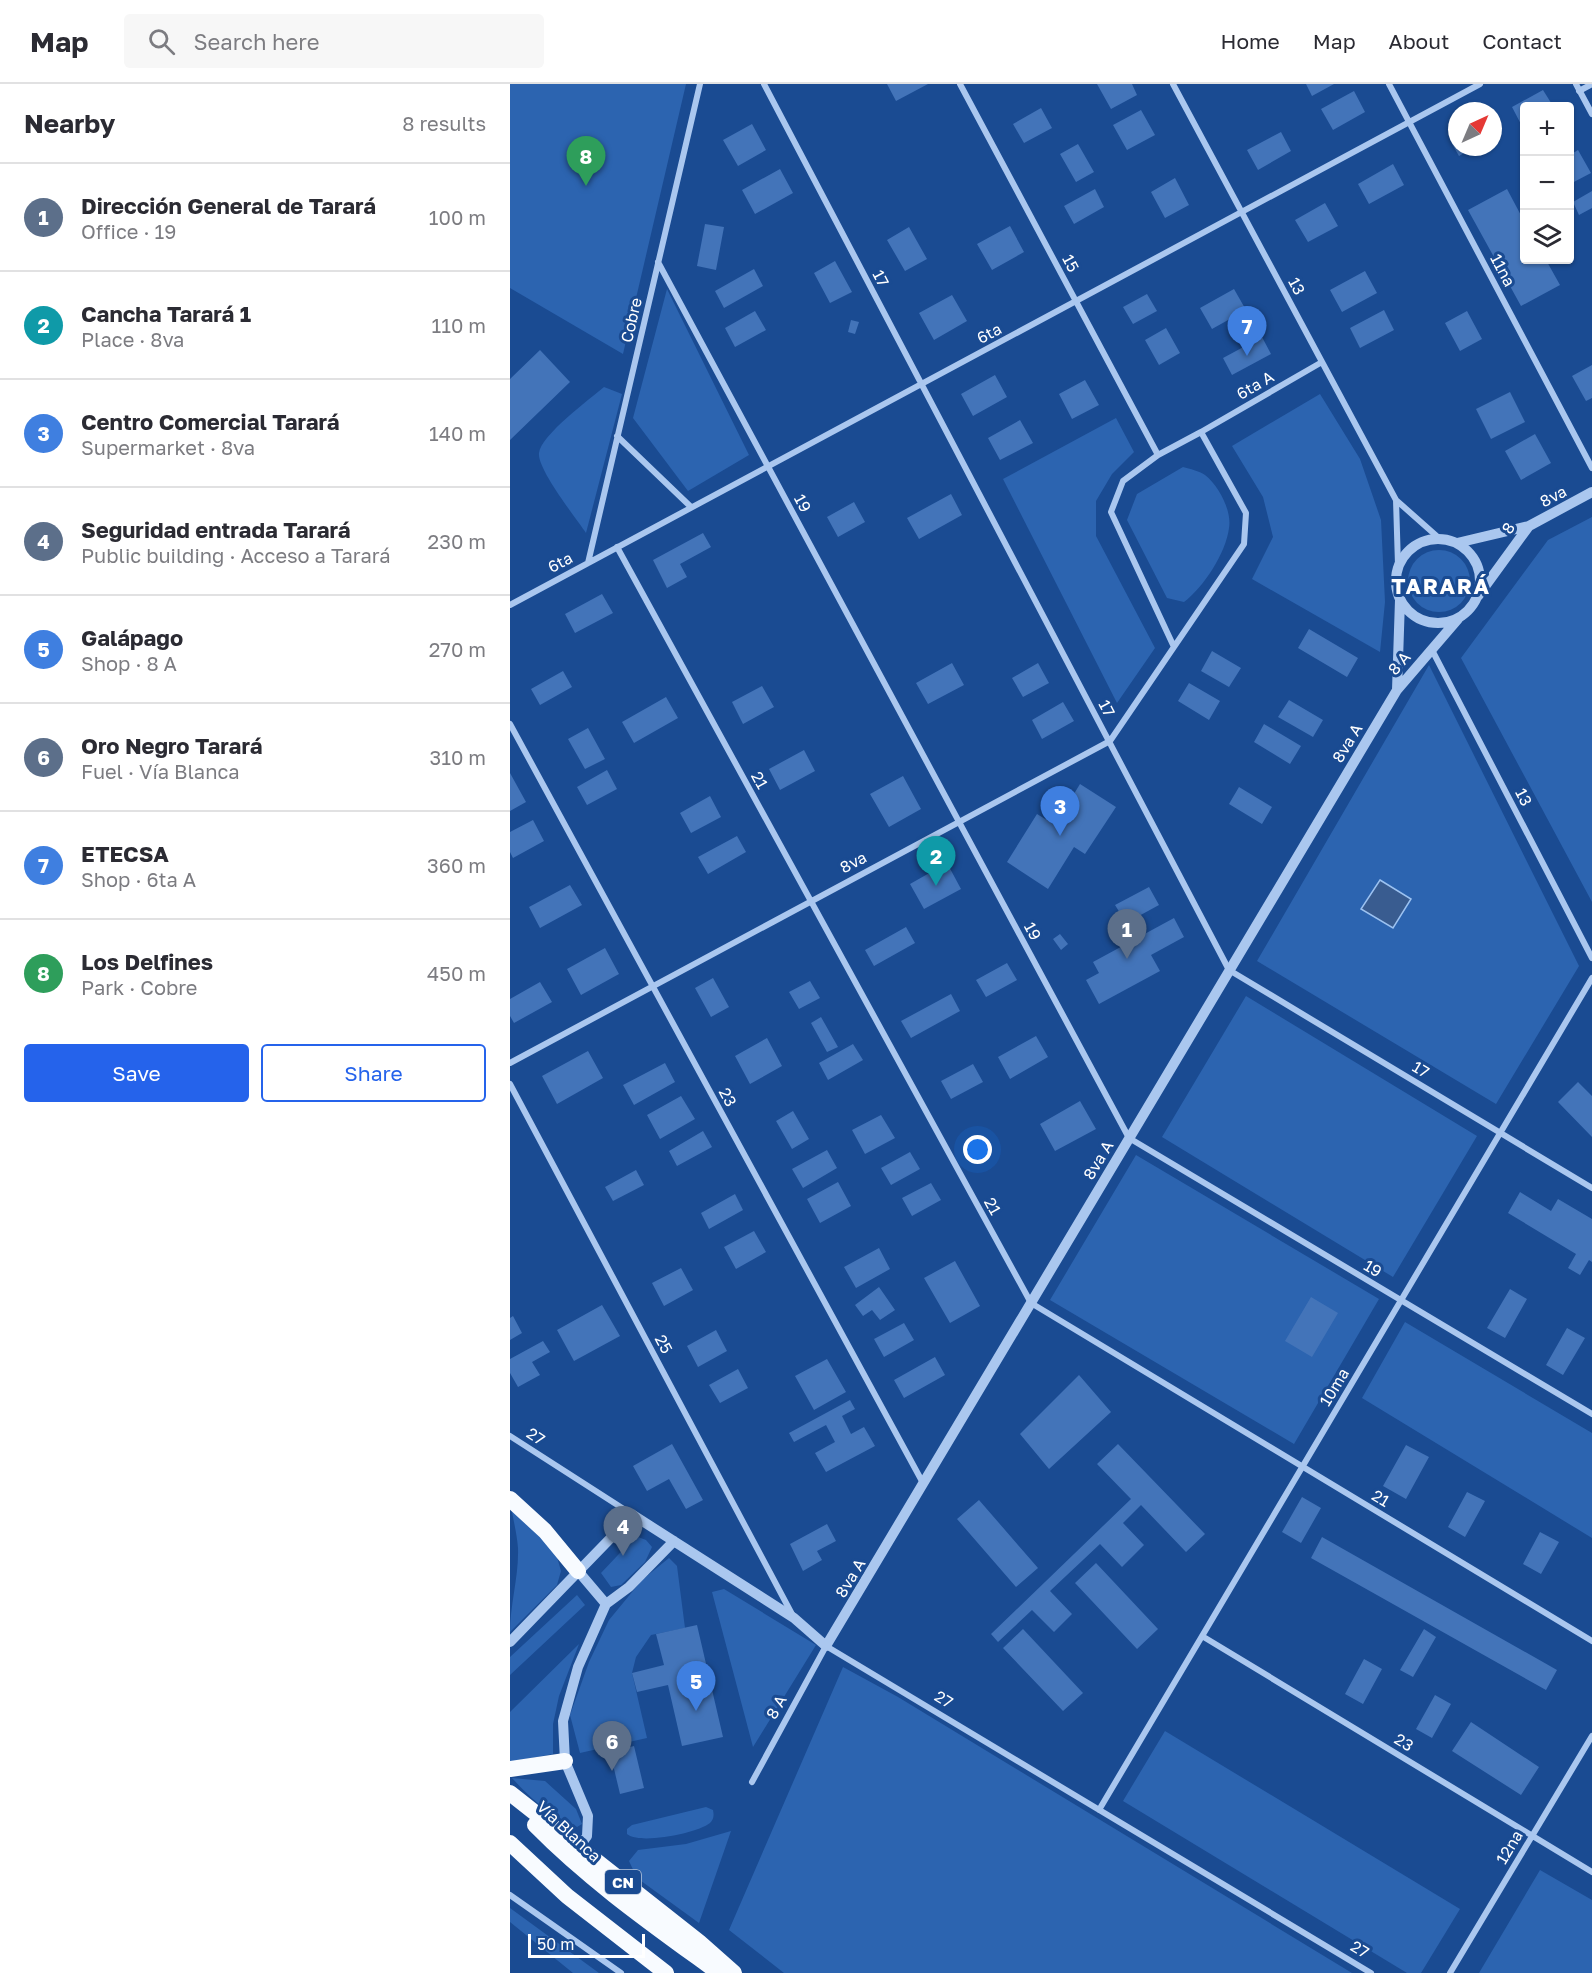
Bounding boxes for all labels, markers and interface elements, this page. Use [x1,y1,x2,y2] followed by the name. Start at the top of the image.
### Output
[124,14,544,68] search box
[30,25,88,58] text: Map
[145,25,178,58] icon: search
[193,28,319,55] text: Search here
[1220,28,1280,54] text: Home
[1313,28,1356,54] text: Map
[1389,28,1449,54] text: About
[1482,28,1562,54] text: Contact
[1448,102,1502,156] north arrow
[1520,102,1574,264] map controls
[1520,102,1574,156] button: +
[24,108,115,139] text: Nearby
[402,111,486,135] text: 8 results
[566,136,606,186] pin: 8
[1520,156,1574,210] button: −
[81,192,376,219] text: Dirección General de Tarará
[38,205,49,229] text: 1
[429,205,486,229] text: 100 m
[1520,210,1574,264] button: layers
[81,219,176,243] text: Office · 19
[1486,250,1520,290] street label: 11na
[1058,251,1084,275] street label: 15
[868,266,894,290] street label: 17
[1284,274,1310,298] street label: 13
[616,295,646,345] street label: Cobre
[81,300,251,327] text: Cancha Tarará 1
[1228,306,1266,356] pin: 7
[37,313,50,337] text: 2
[432,313,486,337] text: 110 m
[973,318,1005,348] street label: 6ta
[81,327,184,351] text: Place · 8va
[1233,366,1277,404] street label: 6ta A
[81,408,340,435] text: Centro Comercial Tarará
[37,421,50,445] text: 3
[429,421,486,445] text: 140 m
[81,435,255,459] text: Supermarket · 8va
[1536,481,1570,511] street label: 8va
[790,491,816,515] street label: 19
[81,516,351,543] text: Seguridad entrada Tarará
[1497,519,1519,537] street label: 8
[37,529,50,553] text: 4
[428,529,486,553] text: 230 m
[81,543,391,567] text: Public building · Acceso a Tarará
[544,547,576,577] street label: 6ta
[1391,572,1491,599] district label: TARARÁ
[81,624,183,651] text: Galápago
[37,637,50,661] text: 5
[429,637,486,661] text: 270 m
[1383,647,1415,679] street label: 8 A
[81,651,177,675] text: Shop · 8 A
[1094,696,1120,720] street label: 17
[1328,720,1367,766] street label: 8va A
[81,732,262,759] text: Oro Negro Tarará
[37,745,50,769] text: 6
[430,745,486,769] text: 310 m
[81,759,240,783] text: Fuel · Vía Blanca
[747,768,773,793] street label: 21
[1511,785,1537,809] street label: 13
[1040,786,1080,836] pin: 3
[916,836,956,886] pin: 2
[81,840,169,867] text: ETECSA
[836,847,870,877] street label: 8va
[38,853,49,877] text: 7
[427,853,486,877] text: 360 m
[81,867,196,891] text: Shop · 6ta A
[1108,910,1146,959] pin: 1
[1020,919,1046,943] street label: 19
[81,948,213,975] text: Los Delfines
[37,961,50,985] text: 8
[427,961,486,985] text: 450 m
[81,975,197,999] text: Park · Cobre
[24,1044,249,1102] button: Save
[261,1044,486,1102] button: Share
[1409,1056,1433,1082] street label: 17
[715,1084,741,1110] street label: 23
[963,1135,992,1164] your location
[1079,1137,1118,1183] street label: 8va A
[980,1194,1006,1219] street label: 21
[1360,1255,1386,1281] street label: 19
[651,1331,677,1357] street label: 25
[1315,1364,1353,1410] street label: 10ma
[523,1423,549,1449] street label: 27
[1369,1485,1394,1511] street label: 21
[604,1506,642,1556] pin: 4
[831,1555,870,1601] street label: 8va A
[676,1662,716,1711] pin: 5
[931,1686,957,1712] street label: 27
[761,1691,791,1723] street label: 8 A
[592,1722,632,1771] pin: 6
[1391,1729,1417,1755] street label: 23
[533,1796,605,1866] street label: Vía Blanca
[1491,1826,1527,1868] street label: 12na
[605,1870,641,1894] road number: CN
[528,1931,645,1958] scale bar
[537,1934,574,1954] text: 50 m
[1347,1936,1373,1962] street label: 27

